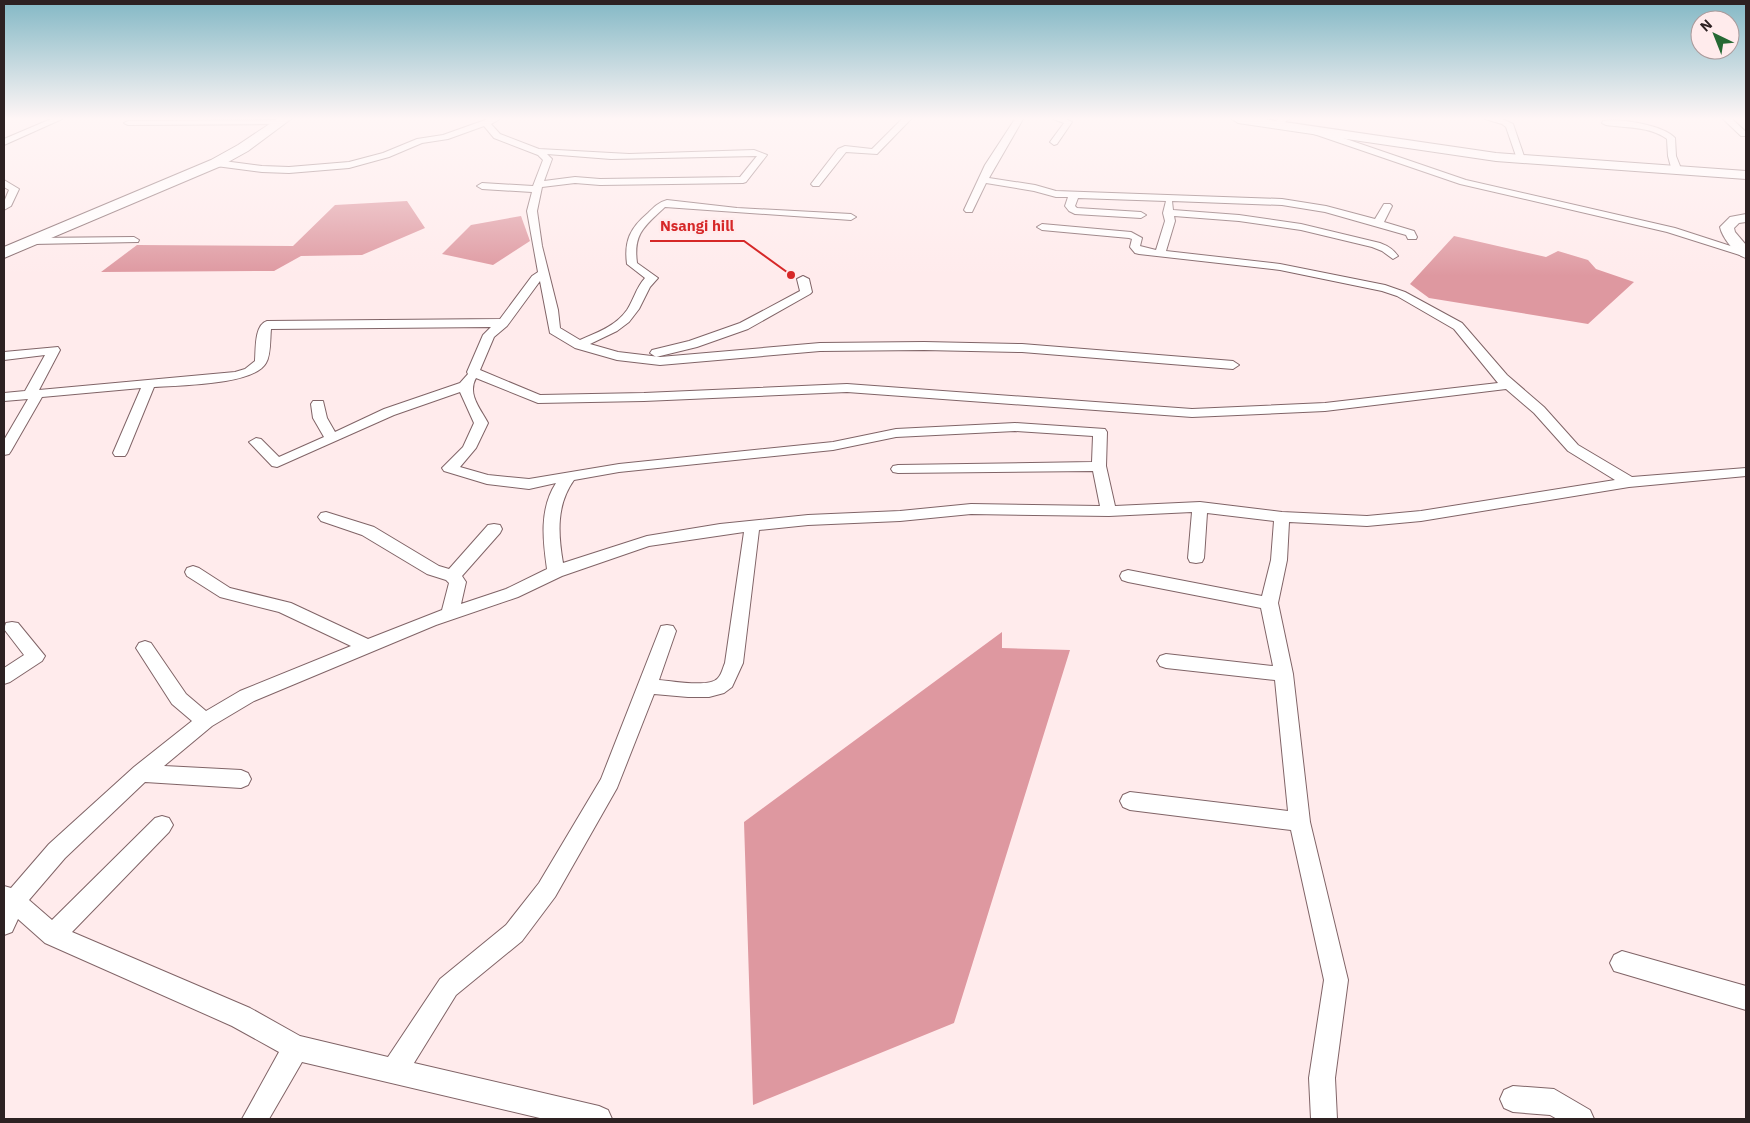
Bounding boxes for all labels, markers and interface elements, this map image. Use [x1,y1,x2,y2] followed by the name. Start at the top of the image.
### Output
[1690,10,1740,60] north arrow
[1696,15,1716,36] text: N
[650,211,744,241] callout: Nsangi hill
[660,216,735,235] text: Nsangi hill

